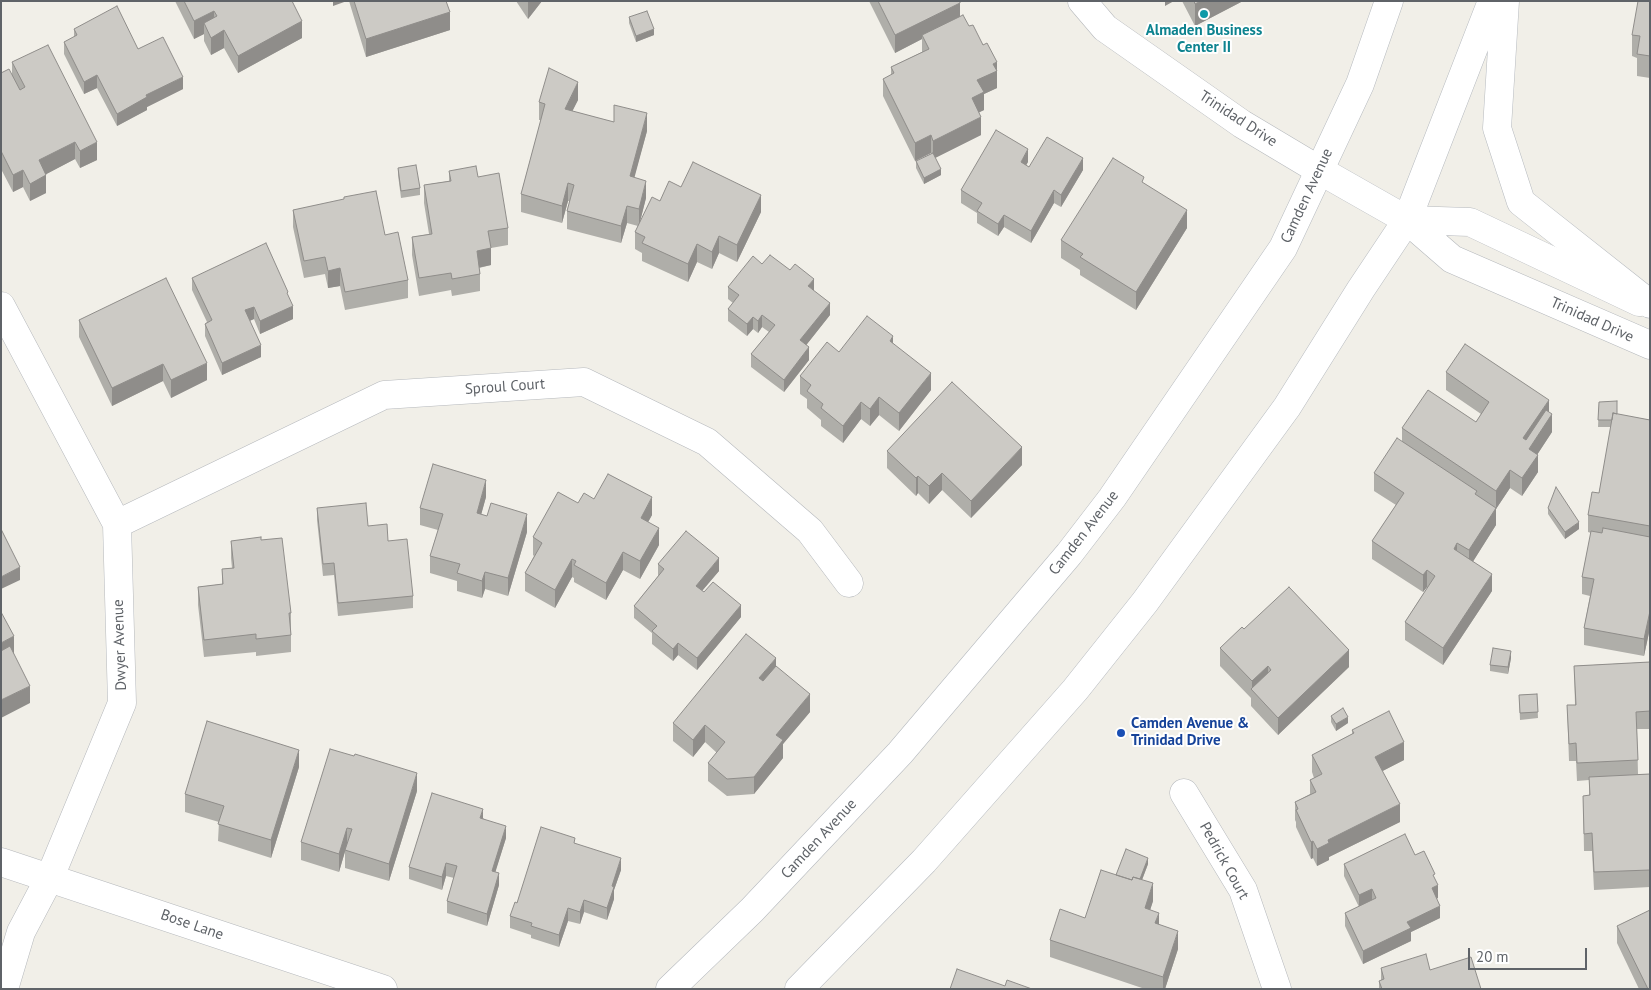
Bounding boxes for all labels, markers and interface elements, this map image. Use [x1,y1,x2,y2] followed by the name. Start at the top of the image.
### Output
[1198,8,1210,20] marker: Almaden Business Center II
[1146,22,1262,57] place label: Almaden Business Center II
[1196,87,1280,151] street label: Trinidad Drive
[1277,146,1337,246] street label: Camden Avenue
[1548,294,1636,346] street label: Trinidad Drive
[464,375,546,399] street label: Sproul Court
[1045,487,1123,579] street label: Camden Avenue
[109,599,131,691] street label: Dwyer Avenue
[1131,715,1249,750] place label: Camden Avenue & Trinidad Drive
[1115,727,1127,739] marker: Camden Avenue & Trinidad Drive
[777,795,861,883] street label: Camden Avenue
[1195,819,1253,903] street label: Pedrick Court
[158,906,226,944] street label: Bose Lane
[1471,938,1590,970] scale bar
[1476,947,1509,966] text: 20 m

